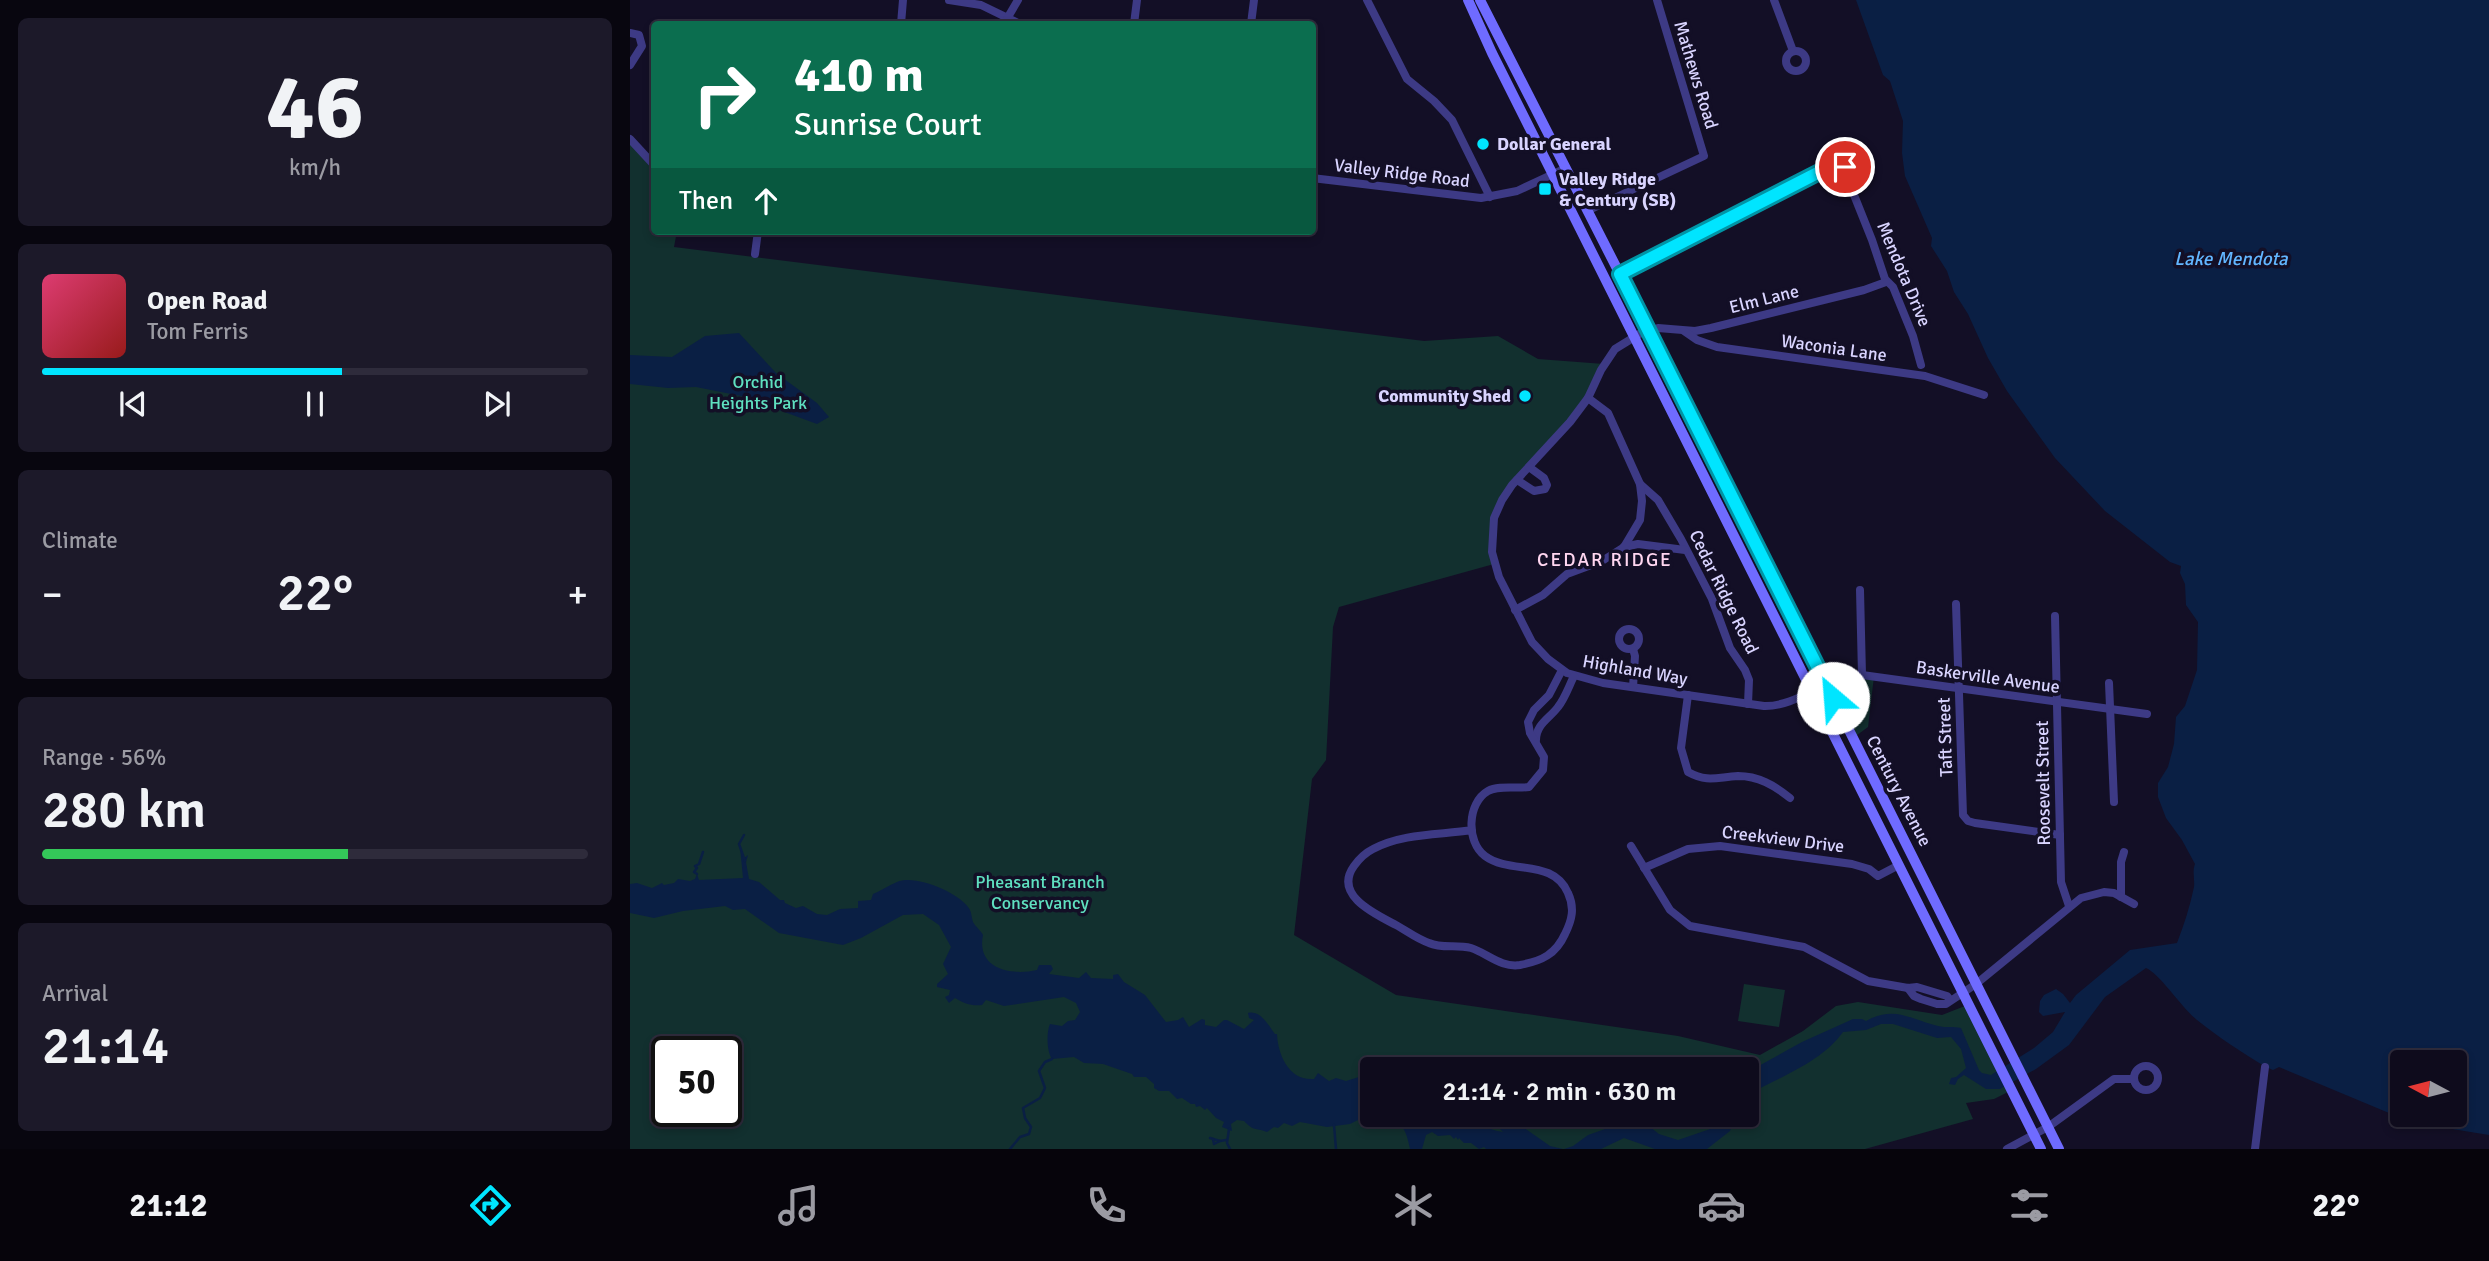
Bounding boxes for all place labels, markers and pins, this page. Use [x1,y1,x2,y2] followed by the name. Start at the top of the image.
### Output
[1497,133,1612,155] place label: Dollar General
[1475,136,1491,152] marker: Dollar General
[1815,137,1875,197] pin
[1559,168,1676,211] place label: Valley Ridge & Century (SB)
[1537,181,1553,197] marker: Valley Ridge & Century (SB)
[1378,385,1511,407] place label: Community Shed
[1517,388,1533,404] marker: Community Shed

